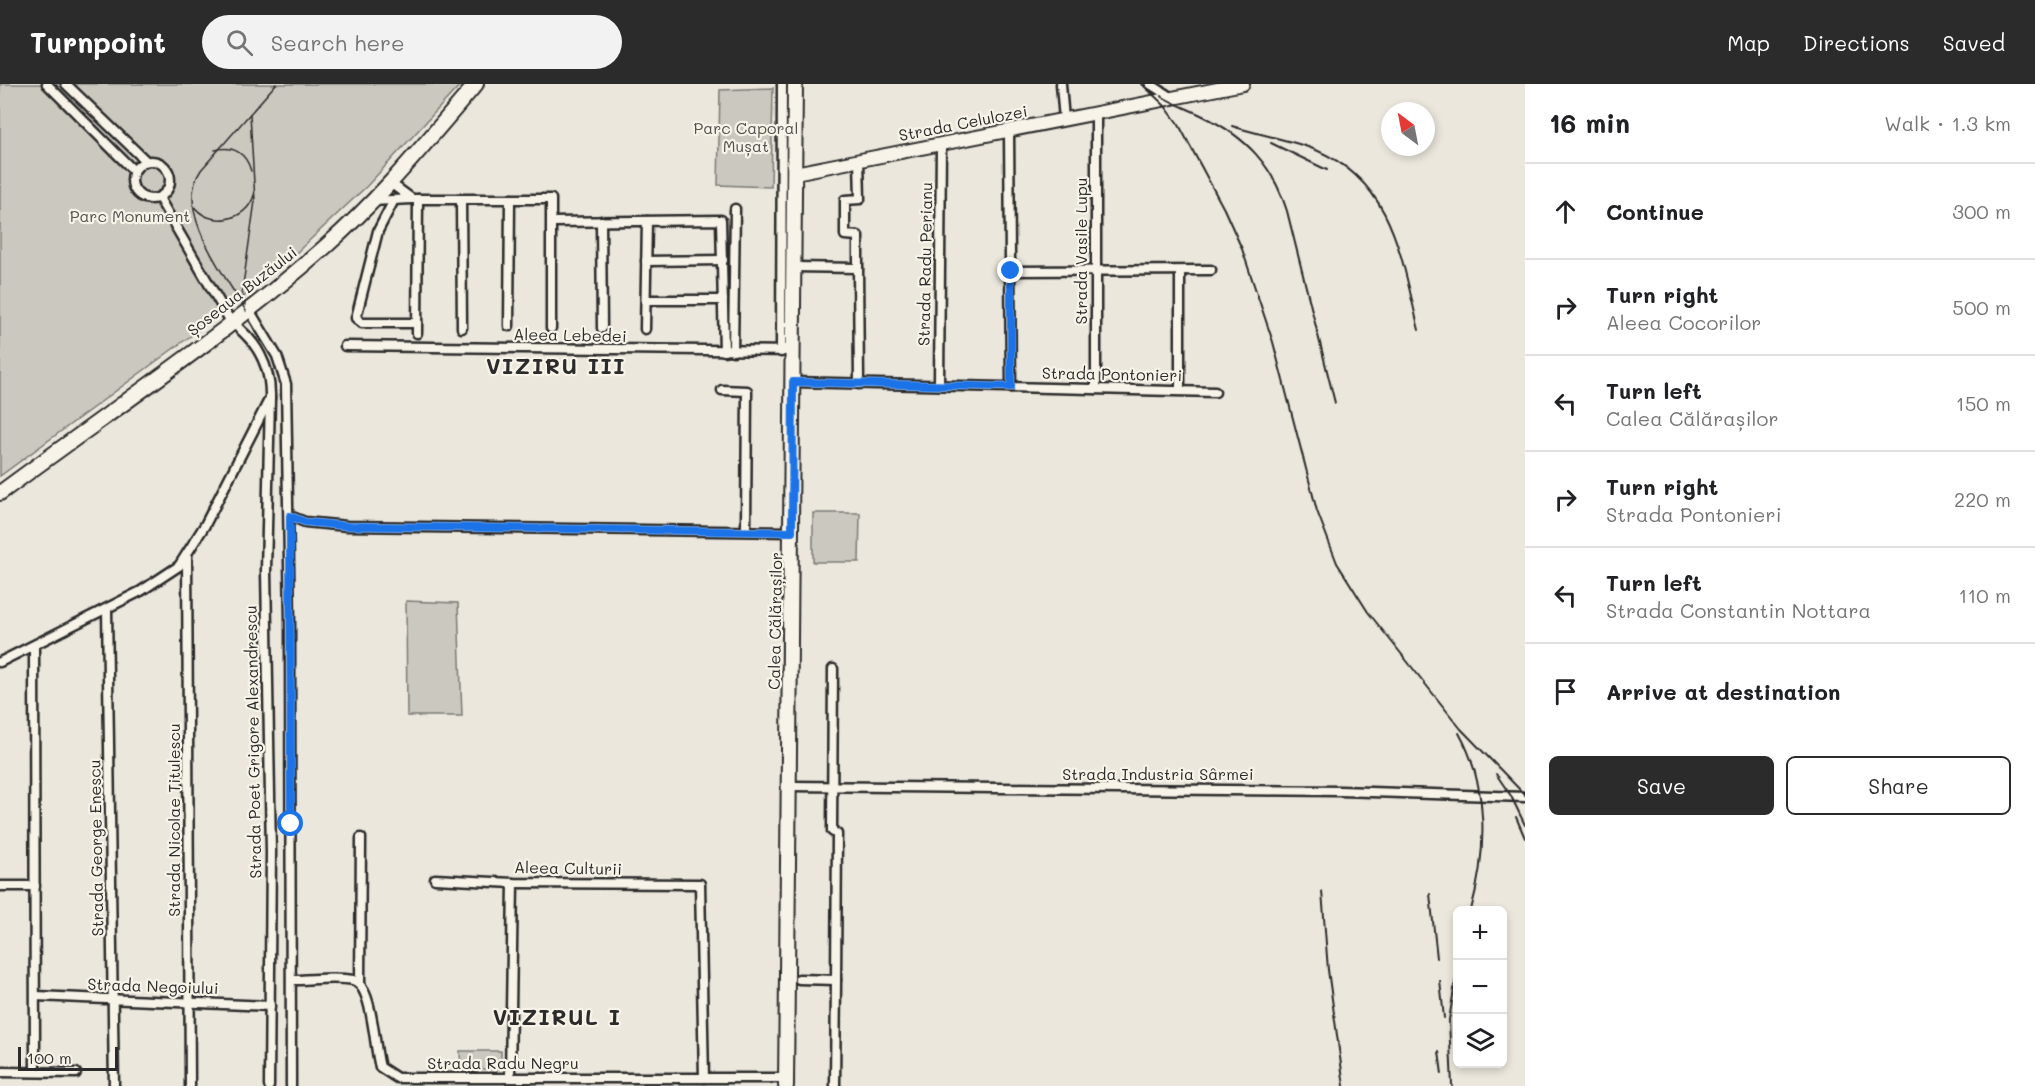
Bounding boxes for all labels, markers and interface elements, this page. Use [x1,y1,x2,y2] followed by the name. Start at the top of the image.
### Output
[202,15,622,69] search box
[30,24,166,60] text: Turnpoint
[223,26,256,59] icon: search
[271,28,405,57] text: Search here
[1727,29,1770,56] text: Map
[1803,29,1910,56] text: Directions
[1943,29,2005,56] text: Saved
[897,100,1029,145] street label: Strada Celulozei
[1381,102,1435,156] north arrow
[1549,106,1630,140] text: 16 min
[1884,110,2011,136] text: Walk · 1.3 km
[693,117,799,157] park label: Parc Caporal Mușat
[1070,177,1091,325] street label: Strada Vasile Lupu
[913,182,936,346] street label: Strada Radu Perianu
[1549,195,1582,228] icon: ahead
[1606,197,1704,226] text: Continue
[1952,198,2011,224] text: 300 m
[70,205,190,226] park label: Parc Monument
[182,241,302,341] street label: Șoseaua Buzăului
[997,257,1023,283] route end
[1606,280,1718,309] text: Turn right
[1549,291,1582,324] icon: right
[1952,294,2011,320] text: 500 m
[1606,309,1761,335] text: Aleea Cocorilor
[513,323,627,346] street label: Aleea Lebedei
[486,351,626,380] district label: VIZIRU III
[1042,362,1182,385] street label: Strada Pontonieri
[1606,376,1702,405] text: Turn left
[1549,387,1582,420] icon: left
[1956,390,2011,416] text: 150 m
[1606,405,1778,431] text: Calea Călărașilor
[1606,472,1718,501] text: Turn right
[1549,483,1582,516] icon: right
[1954,486,2011,512] text: 220 m
[1606,501,1782,527] text: Strada Pontonieri
[763,552,787,690] street label: Calea Călărașilor
[1606,568,1702,597] text: Turn left
[1549,579,1582,612] icon: left
[1958,582,2011,608] text: 110 m
[1606,597,1871,623] text: Strada Constantin Nottara
[240,605,265,879] street label: Strada Poet Grigore Alexandrescu
[1549,675,1582,708] icon: arrive
[1606,677,1841,706] text: Arrive at destination
[163,723,184,917] street label: Strada Nicolae Titulescu
[1549,756,1774,815] button: Save
[1786,756,2011,815] button: Share
[83,759,108,937] street label: Strada George Enescu
[1062,763,1254,784] street label: Strada Industria Sârmei
[277,810,303,836] route start
[514,856,622,879] street label: Aleea Culturii
[1453,906,1507,1068] map controls
[1453,906,1507,960] button: +
[1453,960,1507,1014] button: −
[87,973,219,998] street label: Strada Negoiului
[493,1002,621,1031] district label: VIZIRUL I
[1453,1014,1507,1068] button: layers
[18,1044,118,1072] scale bar
[27,1047,72,1068] text: 100 m
[427,1052,579,1073] street label: Strada Radu Negru

